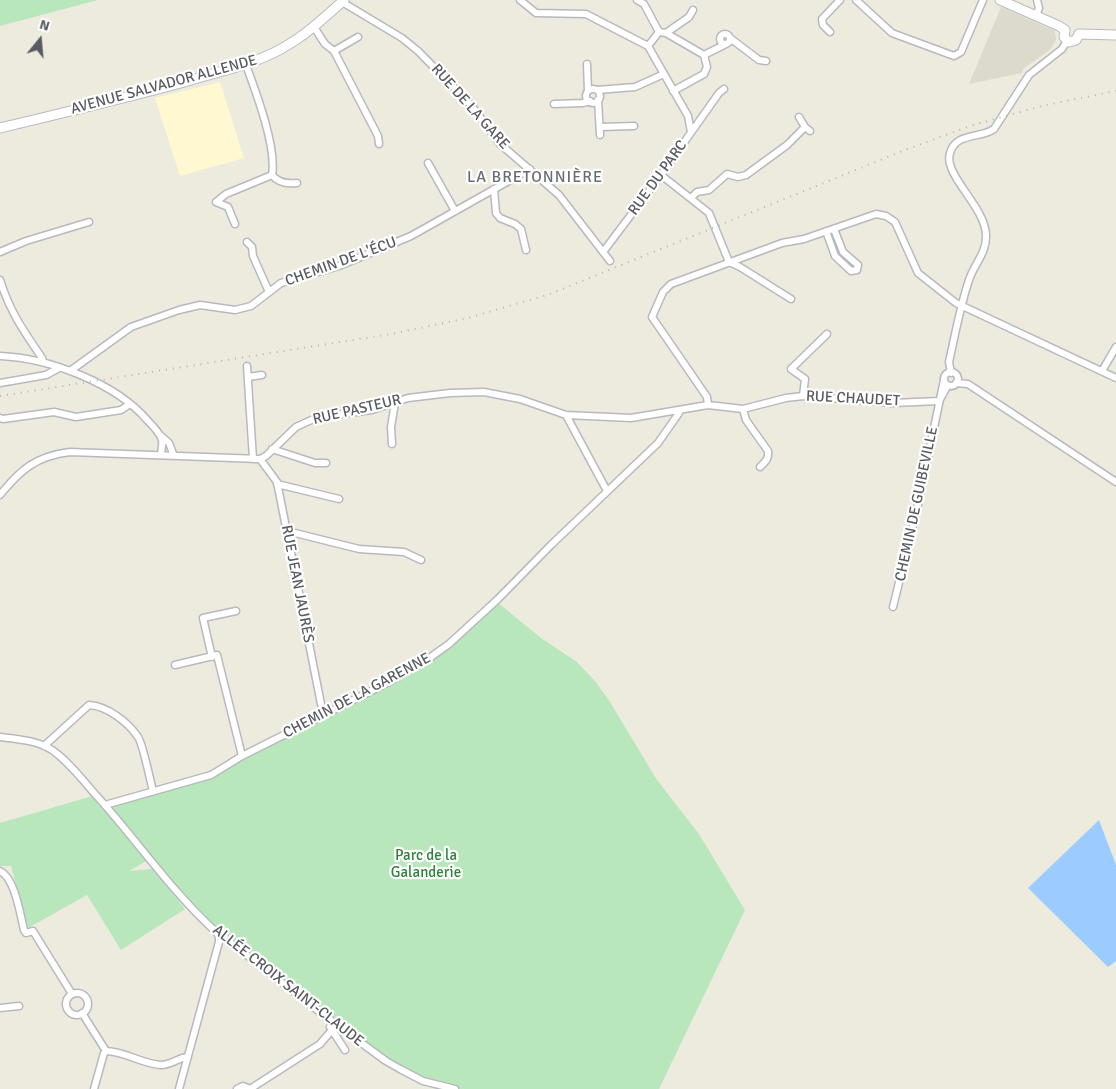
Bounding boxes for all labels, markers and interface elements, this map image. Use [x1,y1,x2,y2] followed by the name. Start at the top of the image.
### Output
[15,15,65,65] north arrow
[37,16,52,35] text: N
[69,51,259,119] street label: AVENUE SALVADOR ALLENDE
[427,61,513,153] street label: RUE DE LA GARE
[625,137,691,219] street label: RUE DU PARC
[465,168,605,188] district label: LA BRETONNIÈRE
[283,233,399,291] street label: CHEMIN DE L'ÉCU
[805,388,901,410] street label: RUE CHAUDET
[311,391,403,429] street label: RUE PASTEUR
[892,425,942,583] street label: CHEMIN DE GUIBEVILLE
[277,524,317,644] street label: RUE JEAN JAURÈS
[280,649,434,743] street label: CHEMIN DE LA GARENNE
[391,847,461,882] park label: Parc de la Galanderie
[209,921,367,1051] street label: ALLÉE CROIX SAINT-CLAUDE

